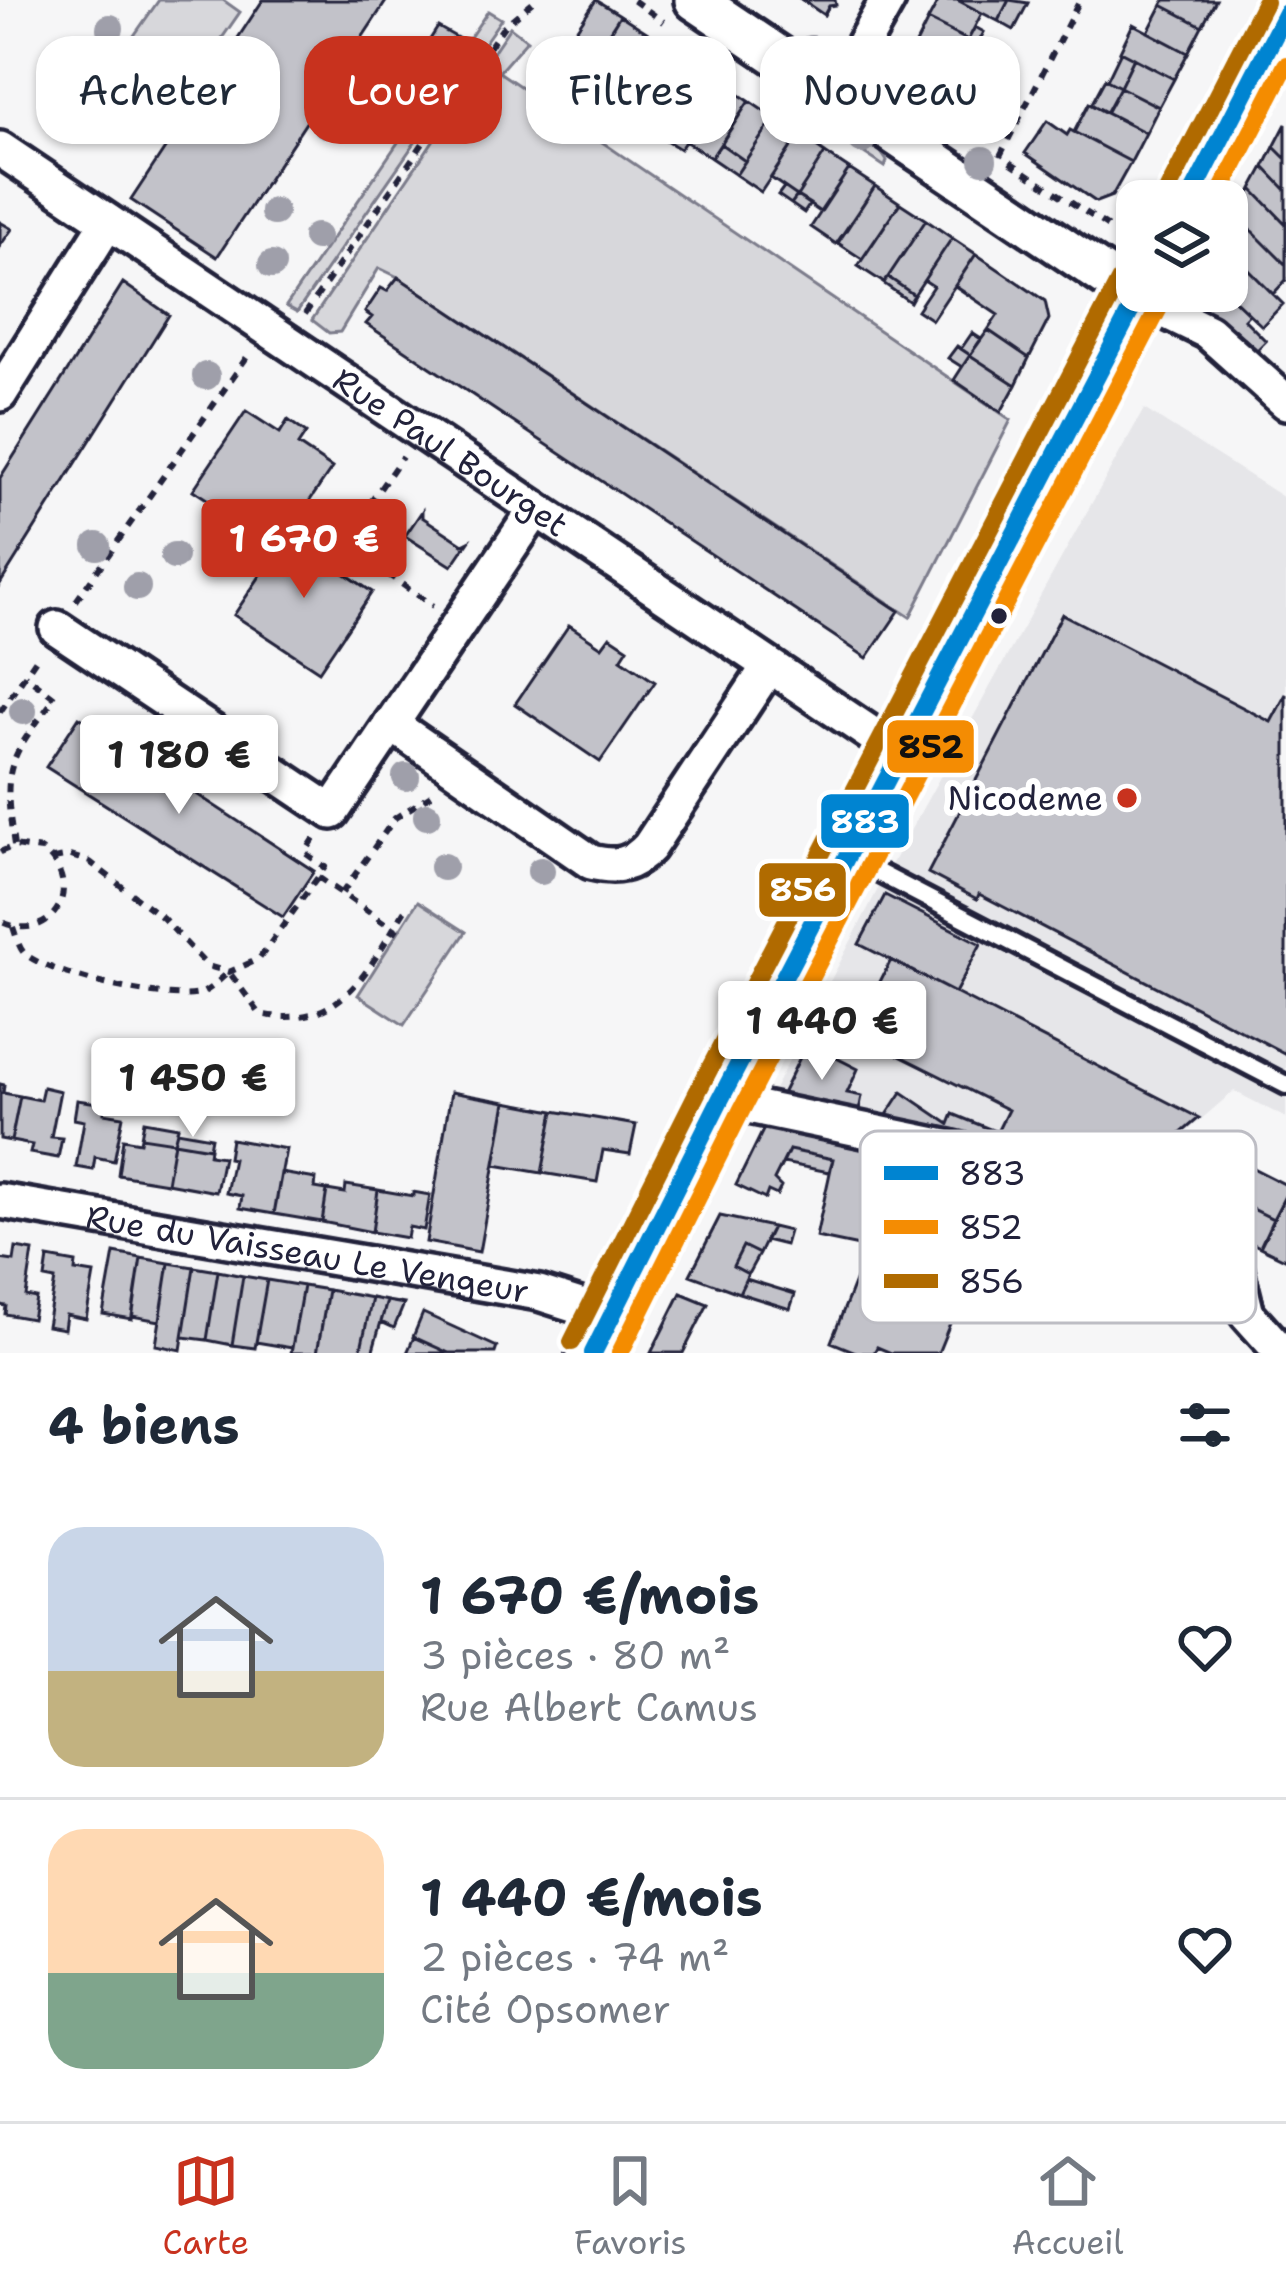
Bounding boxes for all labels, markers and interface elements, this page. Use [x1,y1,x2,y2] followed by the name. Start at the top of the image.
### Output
[36,36,280,144] chip: Acheter
[304,36,502,144] chip: Louer
[526,36,736,144] chip: Filtres
[760,36,1020,144] chip: Nouveau
[1116,180,1248,312] map controls
[1116,180,1248,312] button: layers
[324,357,577,547] street label: Rue Paul Bourget
[193,499,415,601] pin: 1 670 €
[228,512,380,564] text: 1 670 €
[988,605,1010,627] unlabelled marker
[68,715,290,817] pin: 1 180 €
[885,718,976,775] line badge: 852
[898,724,964,769] text: 852
[107,728,251,780] text: 1 180 €
[947,776,1103,821] place label: Nicodeme
[1114,785,1140,811] marker: Nicodeme
[819,792,911,850] line badge: 883
[830,799,900,844] text: 883
[757,861,848,919] line badge: 856
[770,867,836,912] text: 856
[711,981,933,1083] pin: 1 440 €
[745,994,899,1046] text: 1 440 €
[82,1038,304,1140] pin: 1 450 €
[118,1051,268,1103] text: 1 450 €
[860,1131,1256,1323] legend
[959,1151,1026,1196] text: 883
[83,1194,532,1314] street label: Rue du Vaisseau Le Vengeur
[959,1205,1023,1250] text: 852
[959,1259,1024,1304] text: 856
[48,1391,240,1459] text: 4 biens
[1172,1392,1238,1458] icon: filters
[420,1561,759,1629] text: 1 670 €/mois
[144,1575,288,1719] icon: home
[1172,1614,1238,1680] icon: heart
[420,1629,730,1681] text: 3 pièces · 80 m²
[420,1681,758,1733] text: Rue Albert Camus
[420,1863,763,1931] text: 1 440 €/mois
[144,1877,288,2021] icon: home
[1172,1916,1238,1982] icon: heart
[420,1931,730,1983] text: 2 pièces · 74 m²
[420,1983,671,2035] text: Cité Opsomer
[163,2148,249,2265] tab: Carte
[574,2148,687,2265] tab: Favoris
[1012,2148,1123,2265] tab: Accueil

